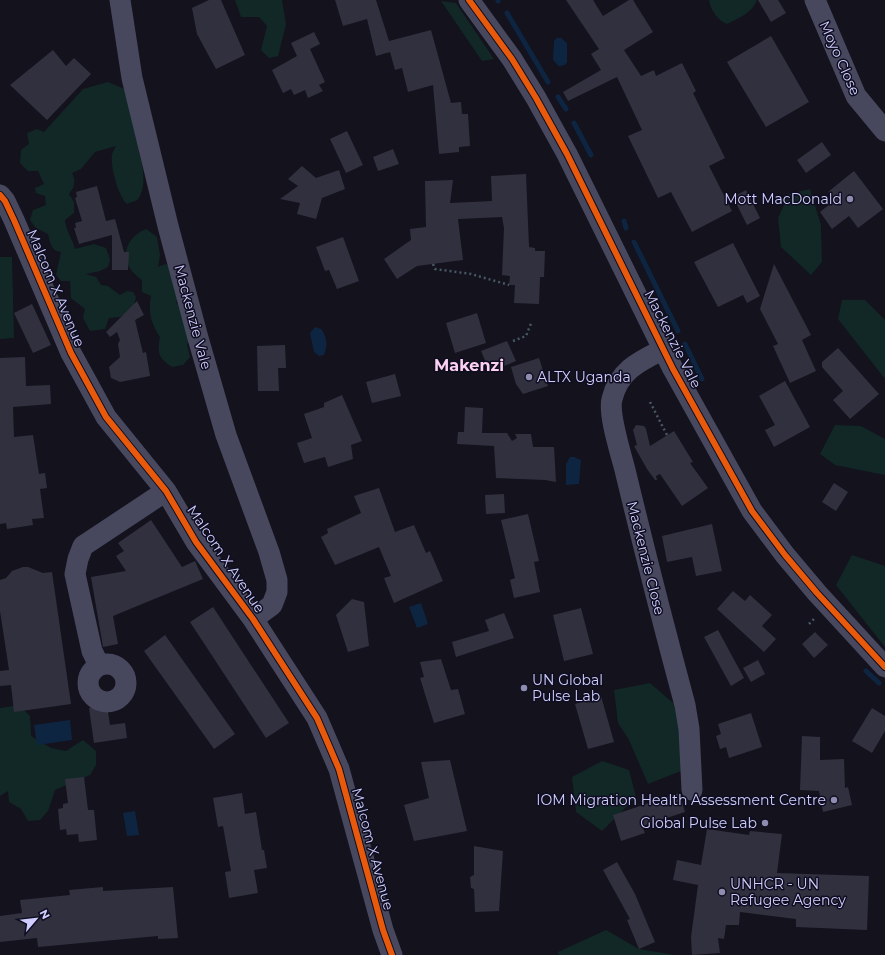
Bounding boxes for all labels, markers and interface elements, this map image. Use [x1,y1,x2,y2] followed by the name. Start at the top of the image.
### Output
[816,18,864,98] street label: Moyo Close
[724,190,842,208] place label: Mott MacDonald
[845,194,855,204] marker: Mott MacDonald
[23,226,89,350] street label: Malcom X Avenue
[170,263,216,371] street label: Mackenzie Vale
[640,287,706,391] street label: Mackenzie Vale
[434,356,504,375] district label: Makenzi
[537,368,631,386] place label: ALTX Uganda
[524,372,534,382] marker: ALTX Uganda
[623,499,669,617] street label: Mackenzie Close
[183,502,269,616] street label: Malcom X Avenue
[532,671,603,705] place label: UN Global Pulse Lab
[519,683,529,693] marker: UN Global Pulse Lab
[348,786,398,912] street label: Malcom X Avenue
[536,791,826,809] place label: IOM Migration Health Assessment Centre
[829,795,839,805] marker: IOM Migration Health Assessment Centre
[640,814,757,832] place label: Global Pulse Lab
[760,818,770,828] marker: Global Pulse Lab
[730,875,846,909] place label: UNHCR - UN Refugee Agency
[717,887,727,897] marker: UNHCR - UN Refugee Agency
[16,899,56,939] north arrow
[37,907,53,922] text: N

